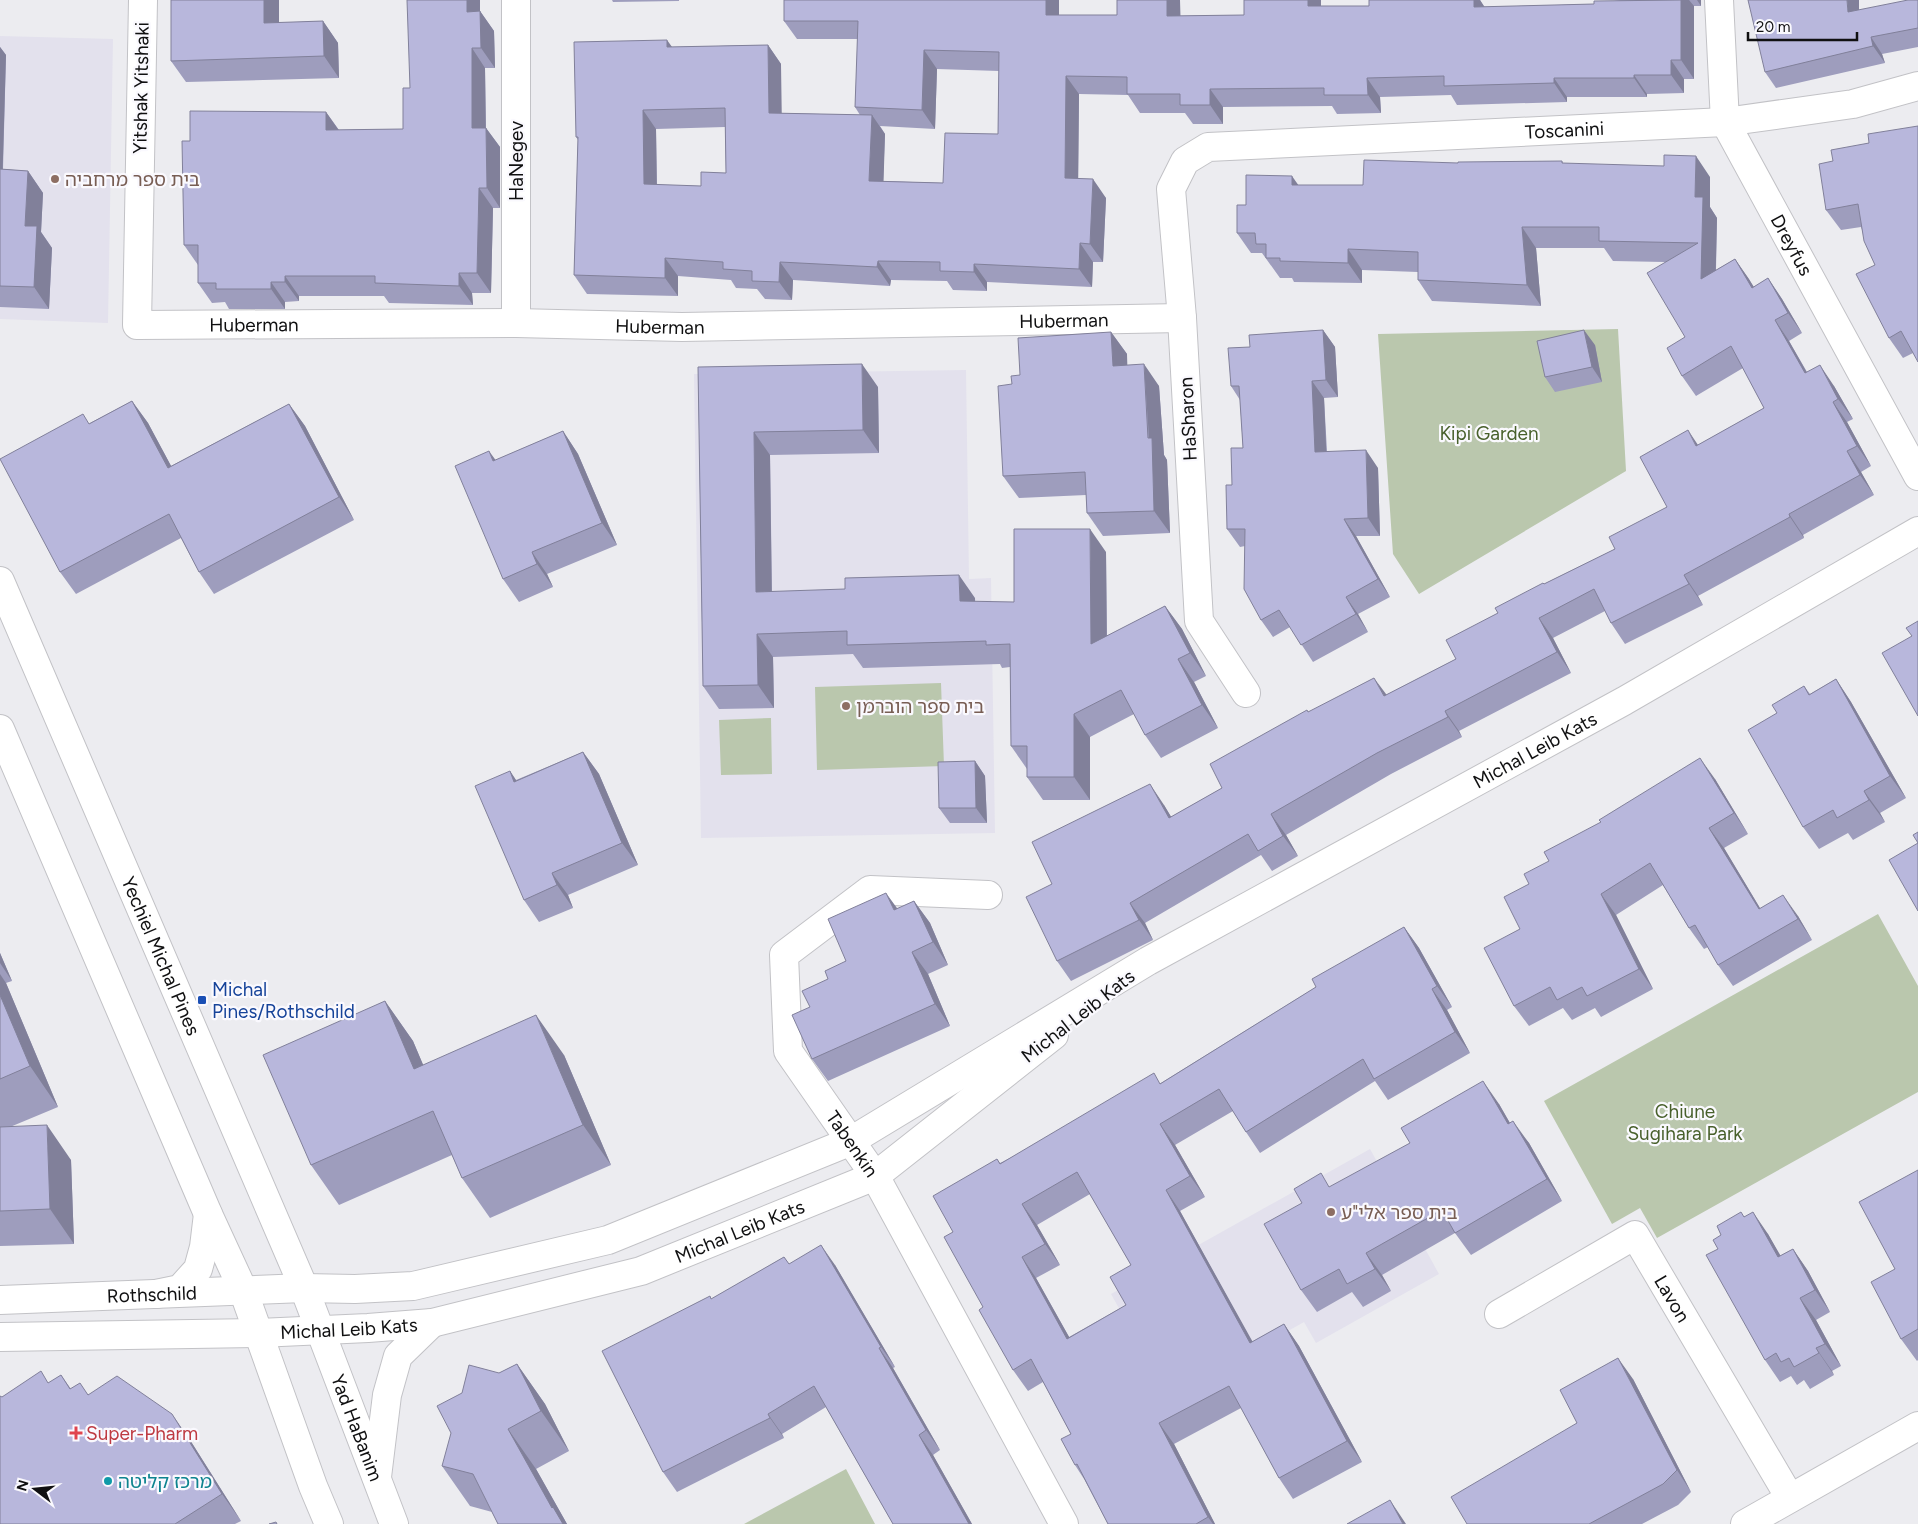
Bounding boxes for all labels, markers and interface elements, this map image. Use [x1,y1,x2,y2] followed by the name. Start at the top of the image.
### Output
[1748,10,1857,42] scale bar
[1756,18,1790,36] text: 20 m
[128,22,154,154] street label: Yitshak Yitshaki
[1524,116,1605,143] street label: Toscanini
[505,121,528,201] street label: HaNegev
[65,168,200,191] place label: בית ספר מרחביה
[49,173,61,185] marker: בית ספר מרחביה
[1766,210,1818,279] street label: Dreyfus
[1019,308,1109,332] street label: Huberman
[209,313,299,336] street label: Huberman
[615,314,705,339] street label: Huberman
[1174,376,1202,462] street label: HaSharon
[1440,422,1539,445] park label: Kipi Garden
[856,695,984,718] place label: בית ספר הוברמן
[840,700,852,712] marker: בית ספר הוברמן
[1469,707,1601,793] street label: Michal Leib Kats
[117,873,205,1039] street label: Yechiel Michal Pines
[1017,965,1139,1067] street label: Michal Leib Kats
[212,978,355,1023] place label: Michal Pines/Rothschild
[196,994,208,1006] marker: Michal Pines/Rothschild
[1627,1100,1743,1145] park label: Chiune Sugihara Park
[822,1106,884,1181] street label: Tabenkin
[671,1194,808,1268] street label: Michal Leib Kats
[1341,1201,1458,1224] place label: בית ספר אלי"ע
[1325,1206,1337,1218] marker: בית ספר אלי"ע
[1650,1271,1695,1326] street label: Lavon
[106,1281,197,1307] street label: Rothschild
[280,1313,419,1344] street label: Michal Leib Kats
[326,1371,388,1484] street label: Yad HaBanim
[86,1422,198,1445] place label: Super-Pharm
[70,1427,82,1439] marker: Super-Pharm
[10,1464,60,1514] north arrow
[118,1470,212,1493] place label: מרכז קליטה
[102,1475,114,1487] marker: מרכז קליטה
[13,1478,33,1493] text: N

